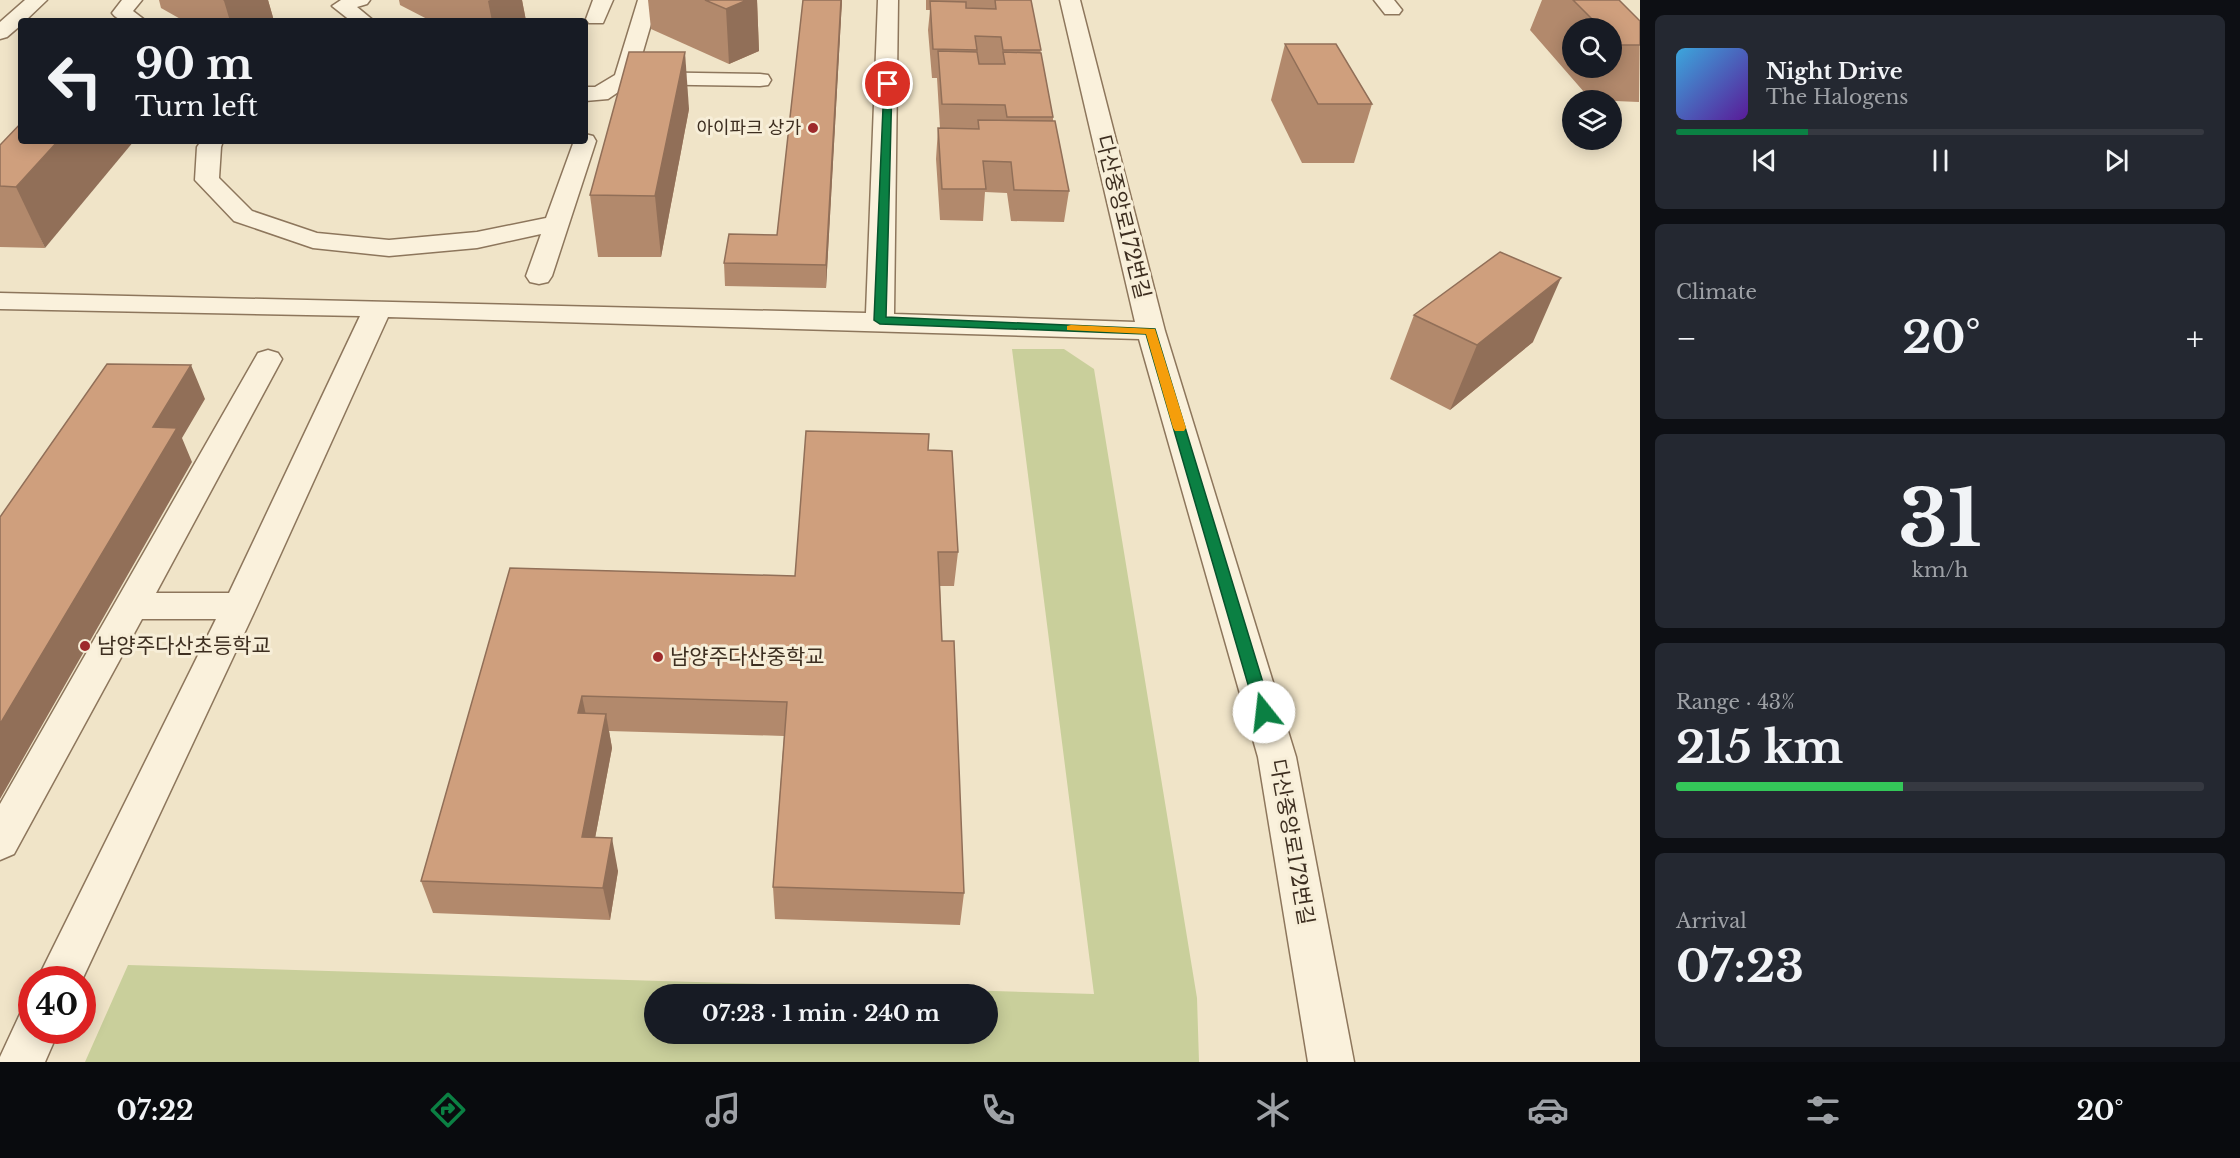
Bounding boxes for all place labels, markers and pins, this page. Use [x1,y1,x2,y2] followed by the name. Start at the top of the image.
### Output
[862,58,913,109] pin
[696,117,801,139] place label: 아이파크 상가
[806,121,820,135] marker: 아이파크 상가
[97,633,271,659] place label: 남양주다산초등학교
[78,639,92,653] marker: 남양주다산초등학교
[670,644,825,670] place label: 남양주다산중학교
[651,650,665,664] marker: 남양주다산중학교

